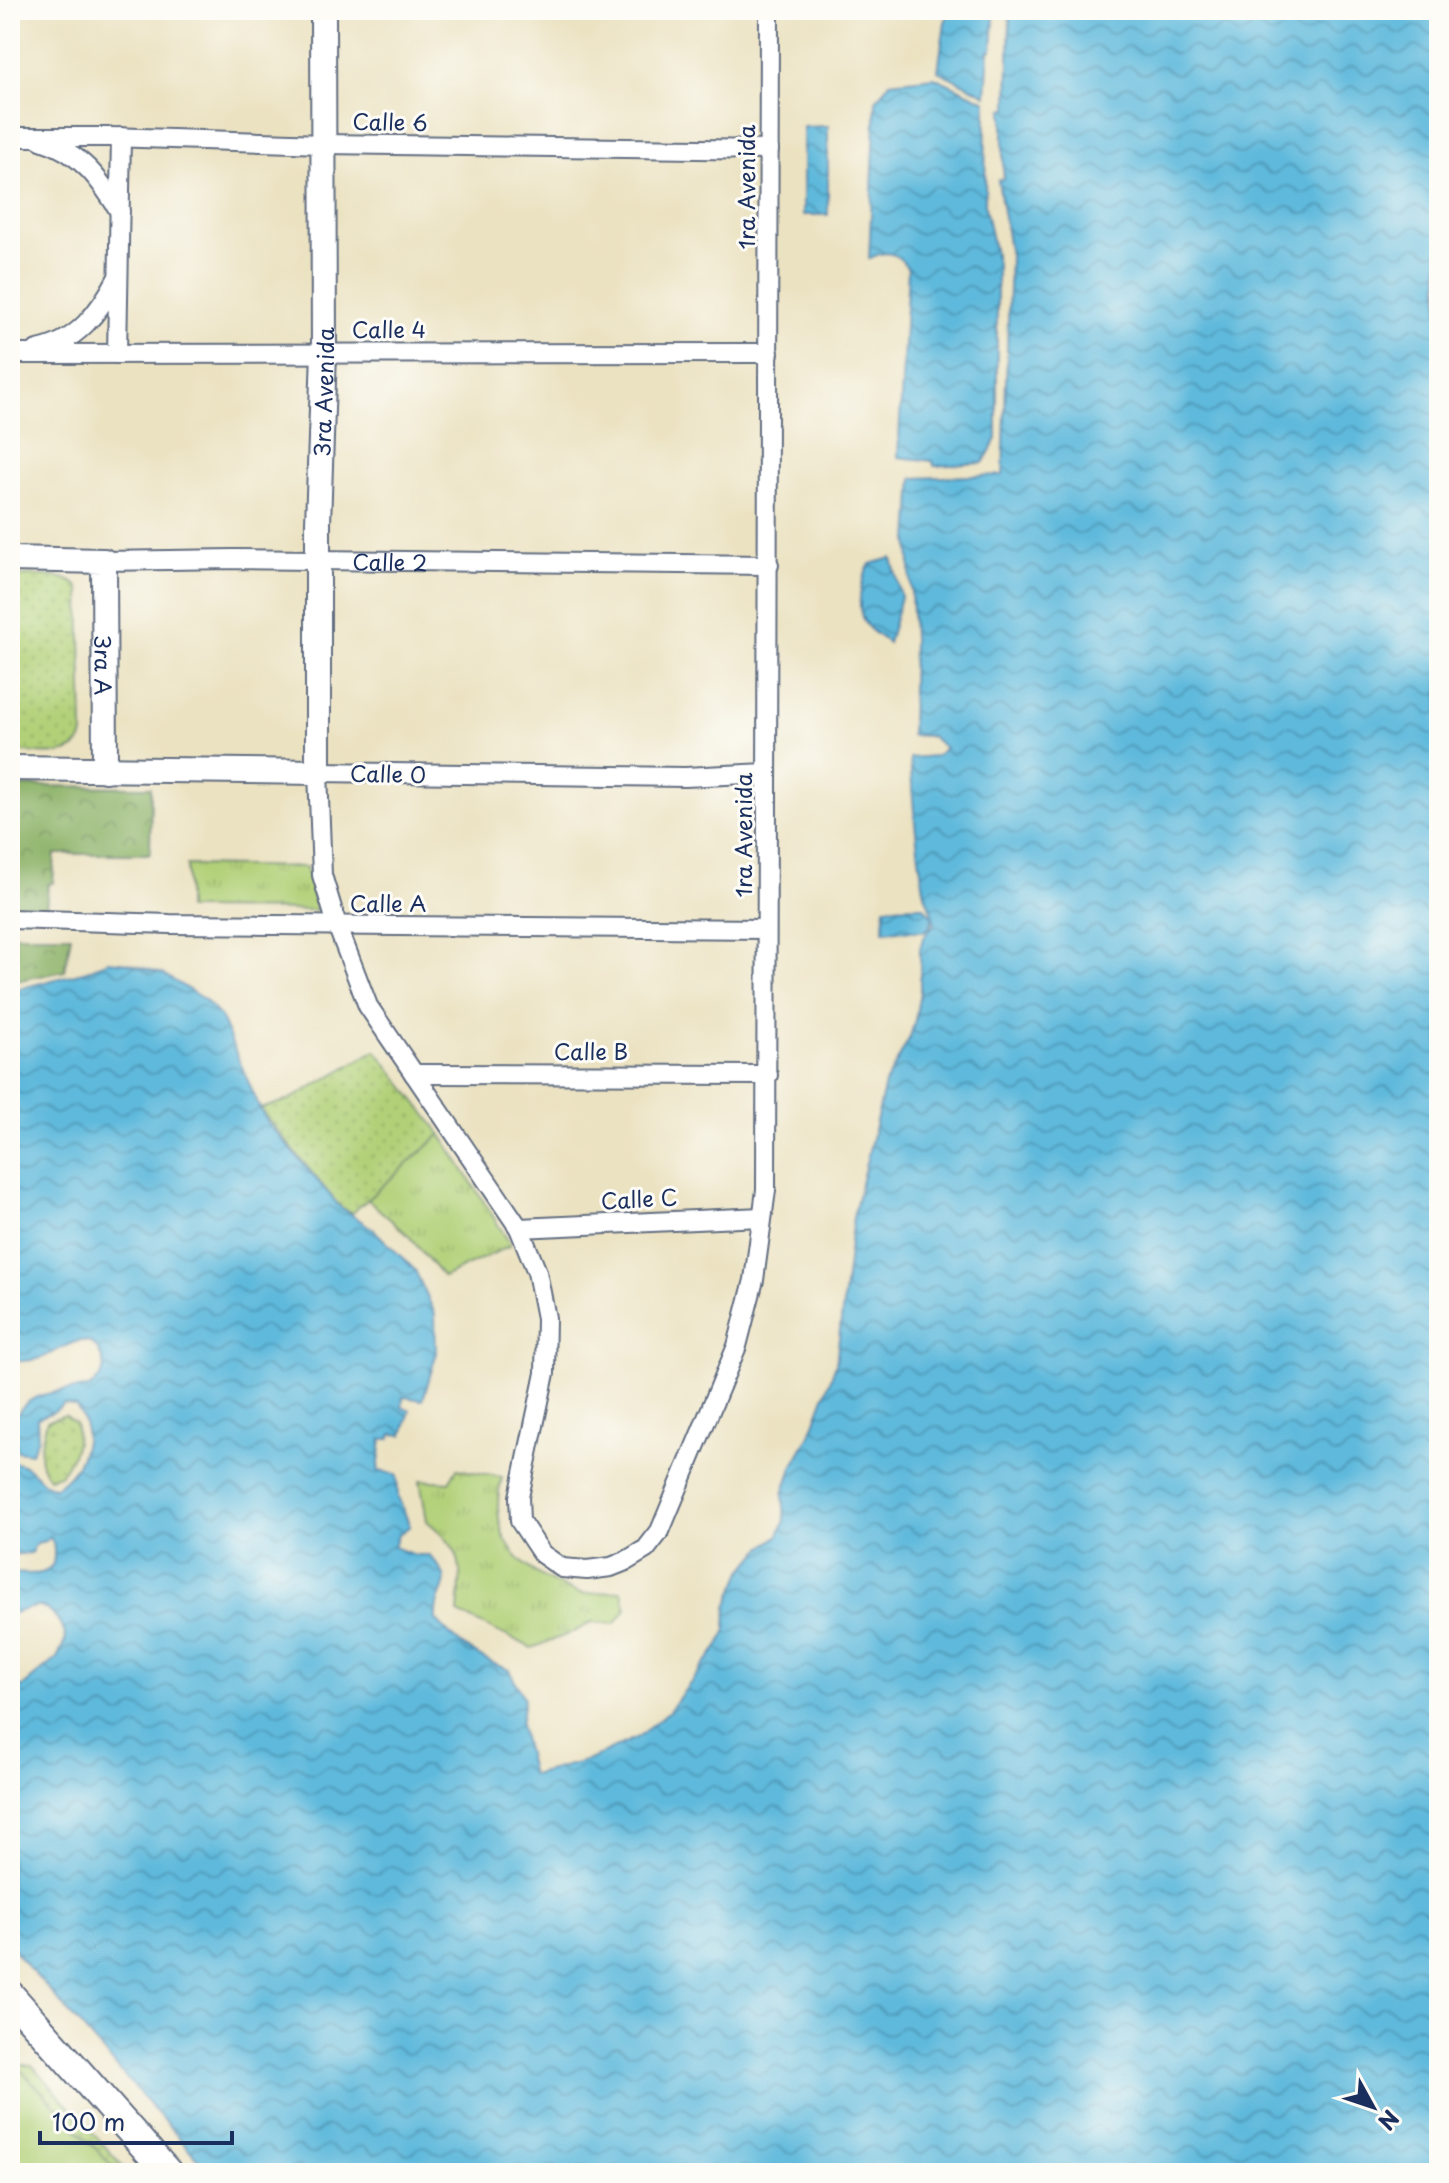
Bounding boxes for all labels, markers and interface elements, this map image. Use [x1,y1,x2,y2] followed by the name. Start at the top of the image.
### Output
[352,104,428,138] street label: Calle 6
[729,124,762,249] street label: 1ra Avenida
[352,312,426,345] street label: Calle 4
[304,327,341,457] street label: 3ra Avenida
[352,544,428,578] street label: Calle 2
[88,635,121,695] street label: 3ra A
[350,756,426,790] street label: Calle 0
[726,772,759,897] street label: 1ra Avenida
[350,886,426,919] street label: Calle A
[554,1034,628,1067] street label: Calle B
[600,1180,678,1216] street label: Calle C
[1333,2067,1413,2147] north arrow
[40,2095,232,2145] scale bar
[52,2103,125,2139] text: 100 m
[1371,2104,1408,2138] text: N

